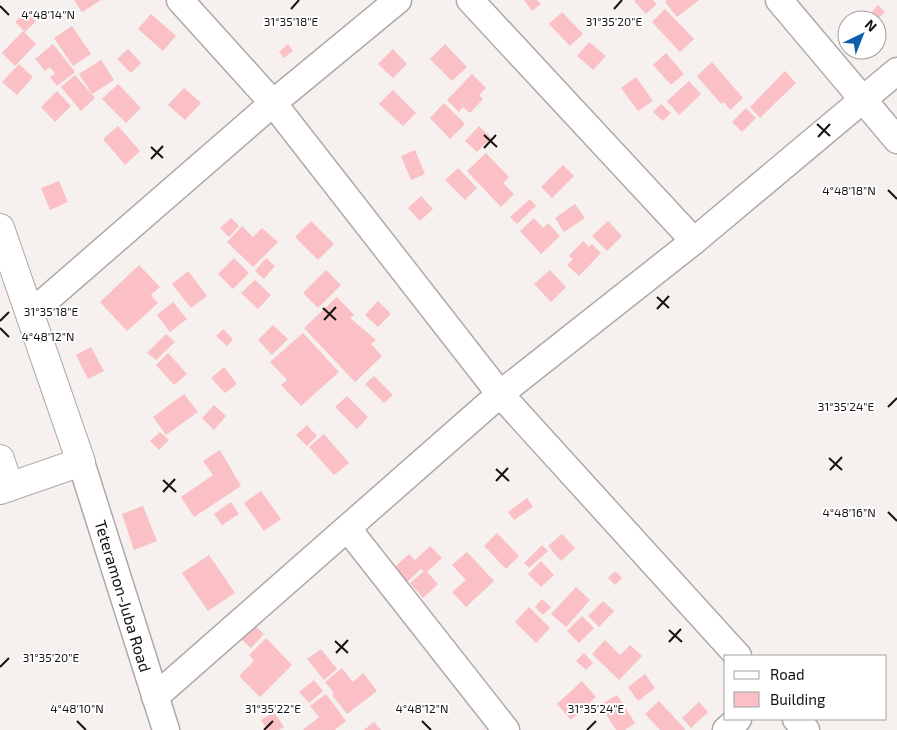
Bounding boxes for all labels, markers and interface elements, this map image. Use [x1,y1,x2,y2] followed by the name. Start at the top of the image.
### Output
[21,7,75,21] text: 4°48'14"N
[837,10,887,60] north arrow
[264,14,318,28] text: 31°35'18"E
[586,14,642,28] text: 31°35'20"E
[862,15,881,35] text: N
[822,183,876,197] text: 4°48'18"N
[24,304,78,318] text: 31°35'18"E
[21,329,75,343] text: 4°48'12"N
[818,399,875,413] text: 31°35'24"E
[822,505,876,519] text: 4°48'16"N
[91,518,156,674] street label: Teteramon-Juba Road
[23,650,79,664] text: 31°35'20"E
[724,655,887,720] legend
[770,665,805,683] text: Road
[770,690,826,708] text: Building
[50,701,104,715] text: 4°48'10"N
[245,701,301,715] text: 31°35'22"E
[395,701,449,715] text: 4°48'12"N
[568,701,625,715] text: 31°35'24"E

